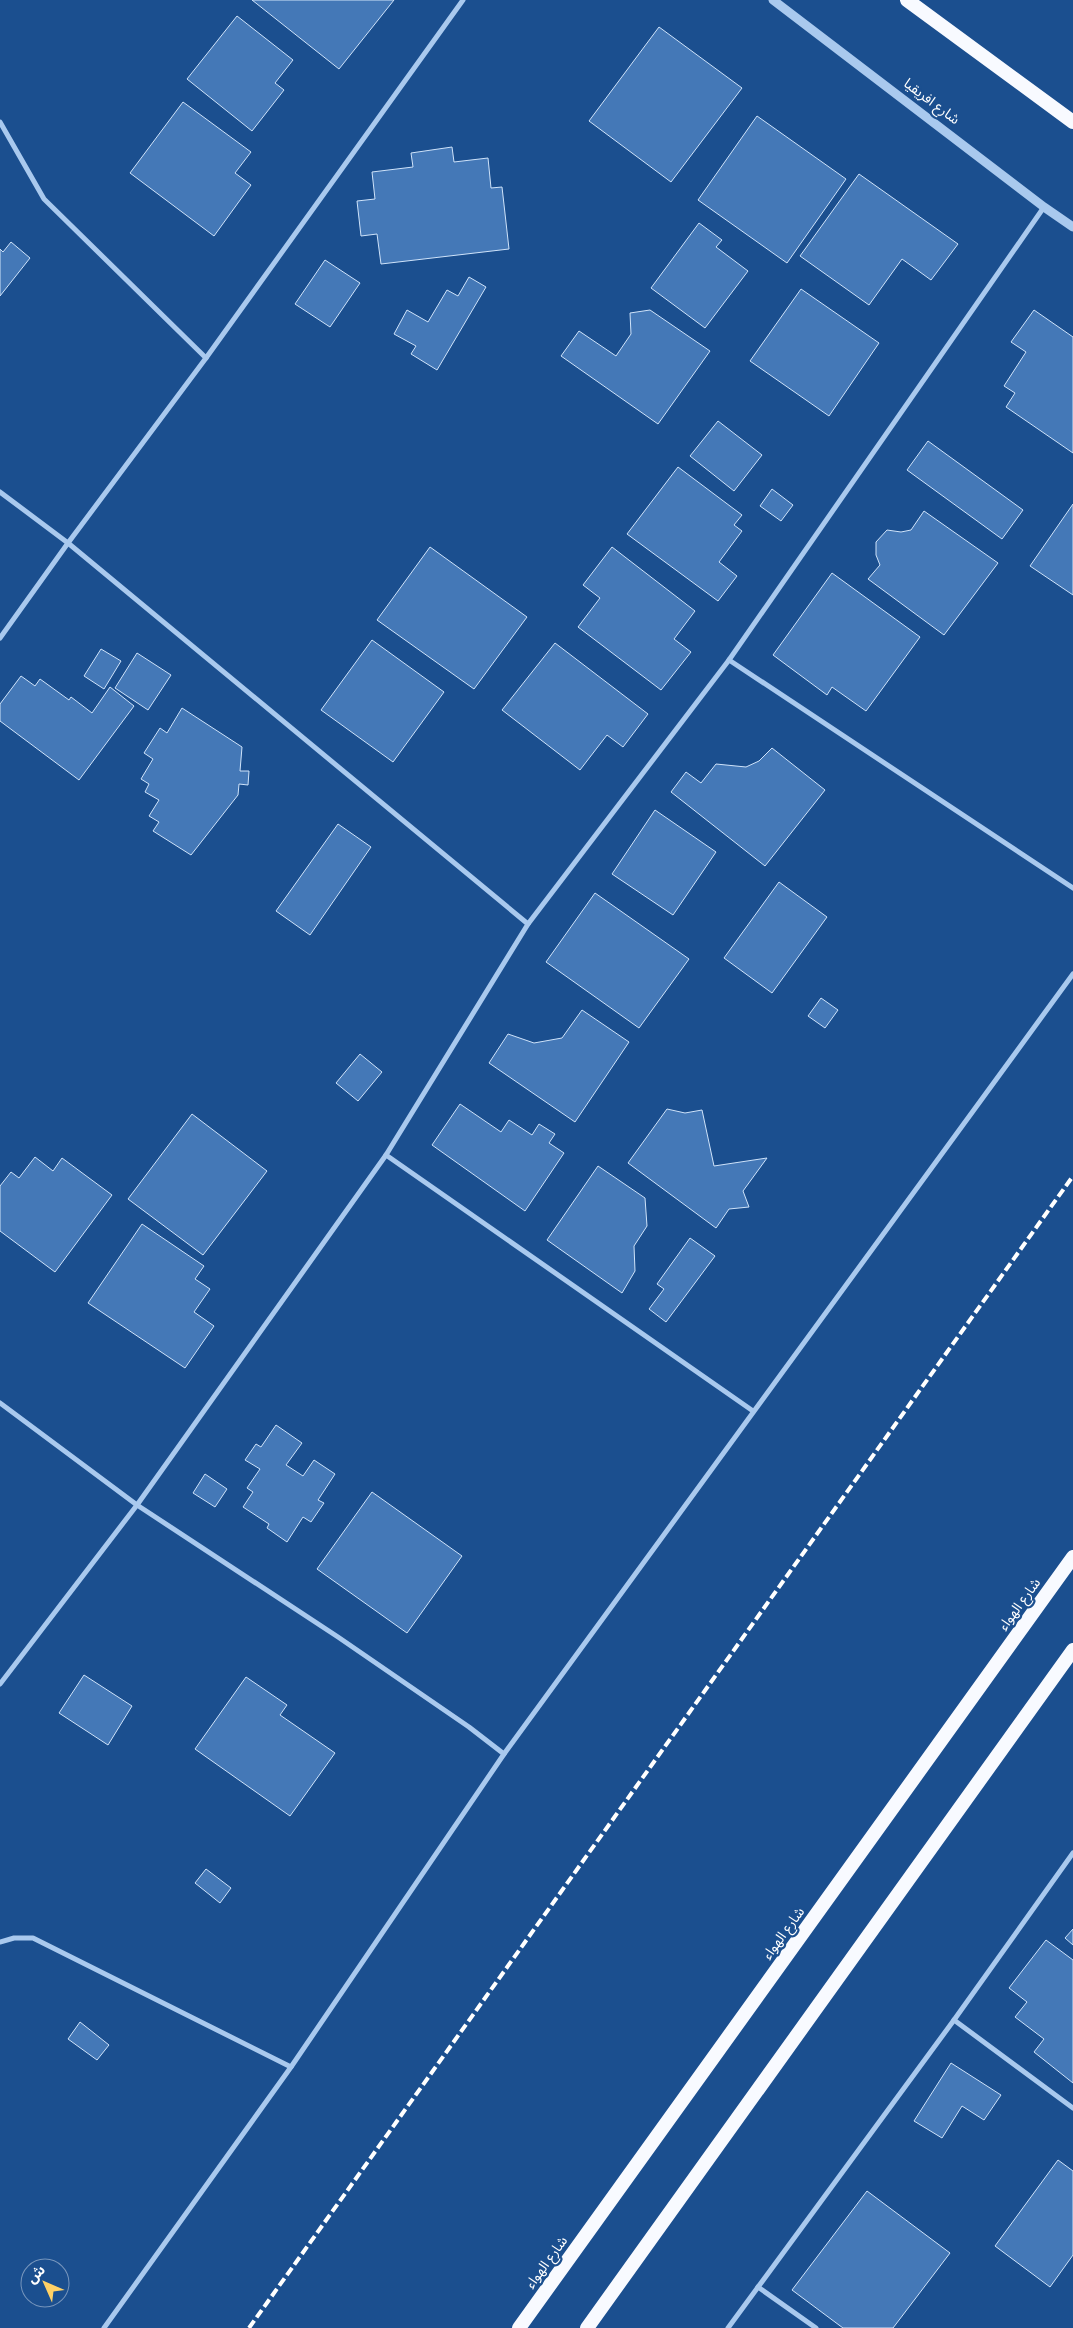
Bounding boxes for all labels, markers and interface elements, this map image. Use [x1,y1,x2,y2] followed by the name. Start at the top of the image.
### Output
[899,74,964,130] street label: شارع افريقيا
[994,1574,1046,1635] street label: شارع الهواء
[758,1903,810,1964] street label: شارع الهواء
[521,2232,573,2293] street label: شارع الهواء
[20,2258,70,2308] north arrow
[23,2261,48,2286] text: ش

